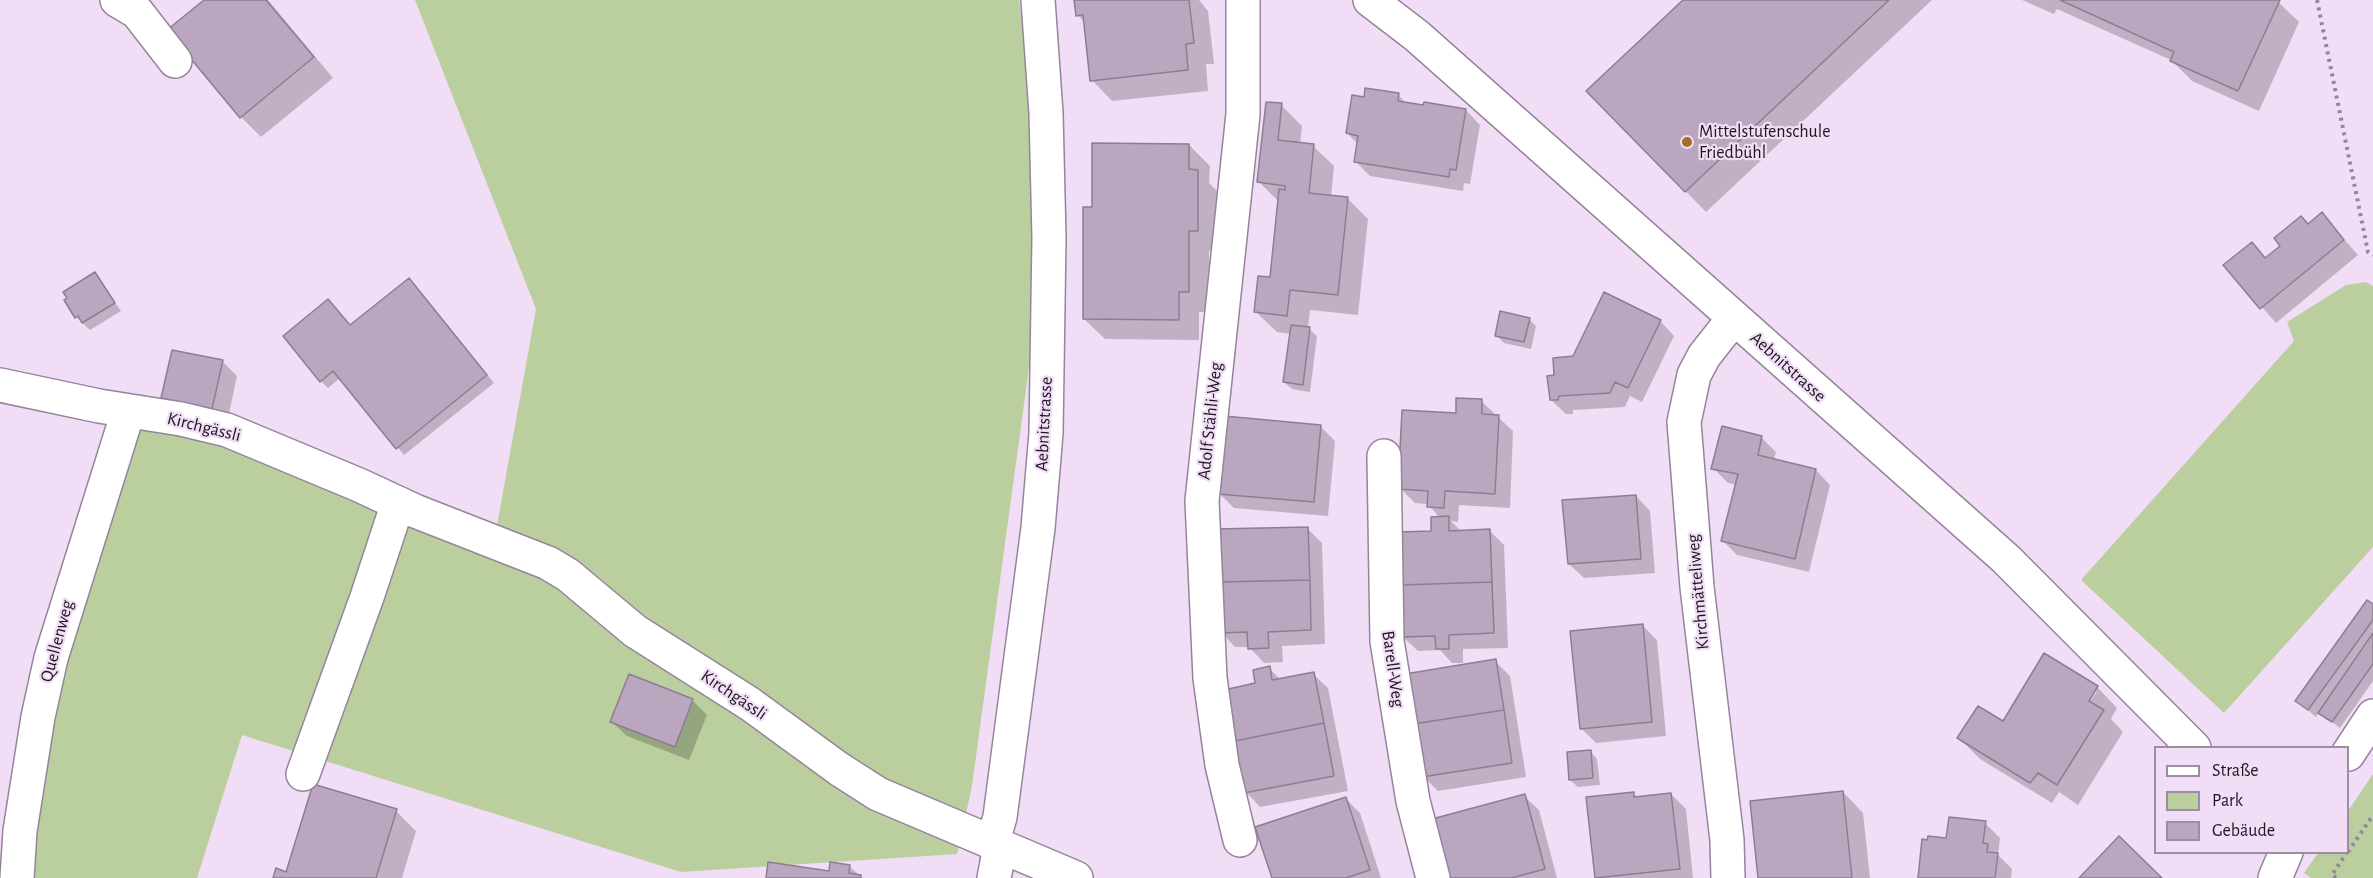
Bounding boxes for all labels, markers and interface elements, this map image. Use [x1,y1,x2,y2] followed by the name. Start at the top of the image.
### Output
[1699,121,1831,164] place label: Mittelstufenschule Friedbühl
[1680,135,1694,149] marker: Mittelstufenschule Friedbühl
[1746,327,1830,407] street label: Aebnitstrasse
[1193,361,1227,481] street label: Adolf Stähli-Weg
[1031,376,1057,472] street label: Aebnitstrasse
[165,407,243,447] street label: Kirchgässli
[1682,533,1714,651] street label: Kirchmätteliweg
[36,598,78,684] street label: Quellenweg
[1377,629,1409,709] street label: Barell-Weg
[697,665,771,725] street label: Kirchgässli
[2154,746,2349,854] legend
[2212,762,2258,780] text: Straße
[2212,792,2243,810] text: Park
[2212,822,2275,840] text: Gebäude

